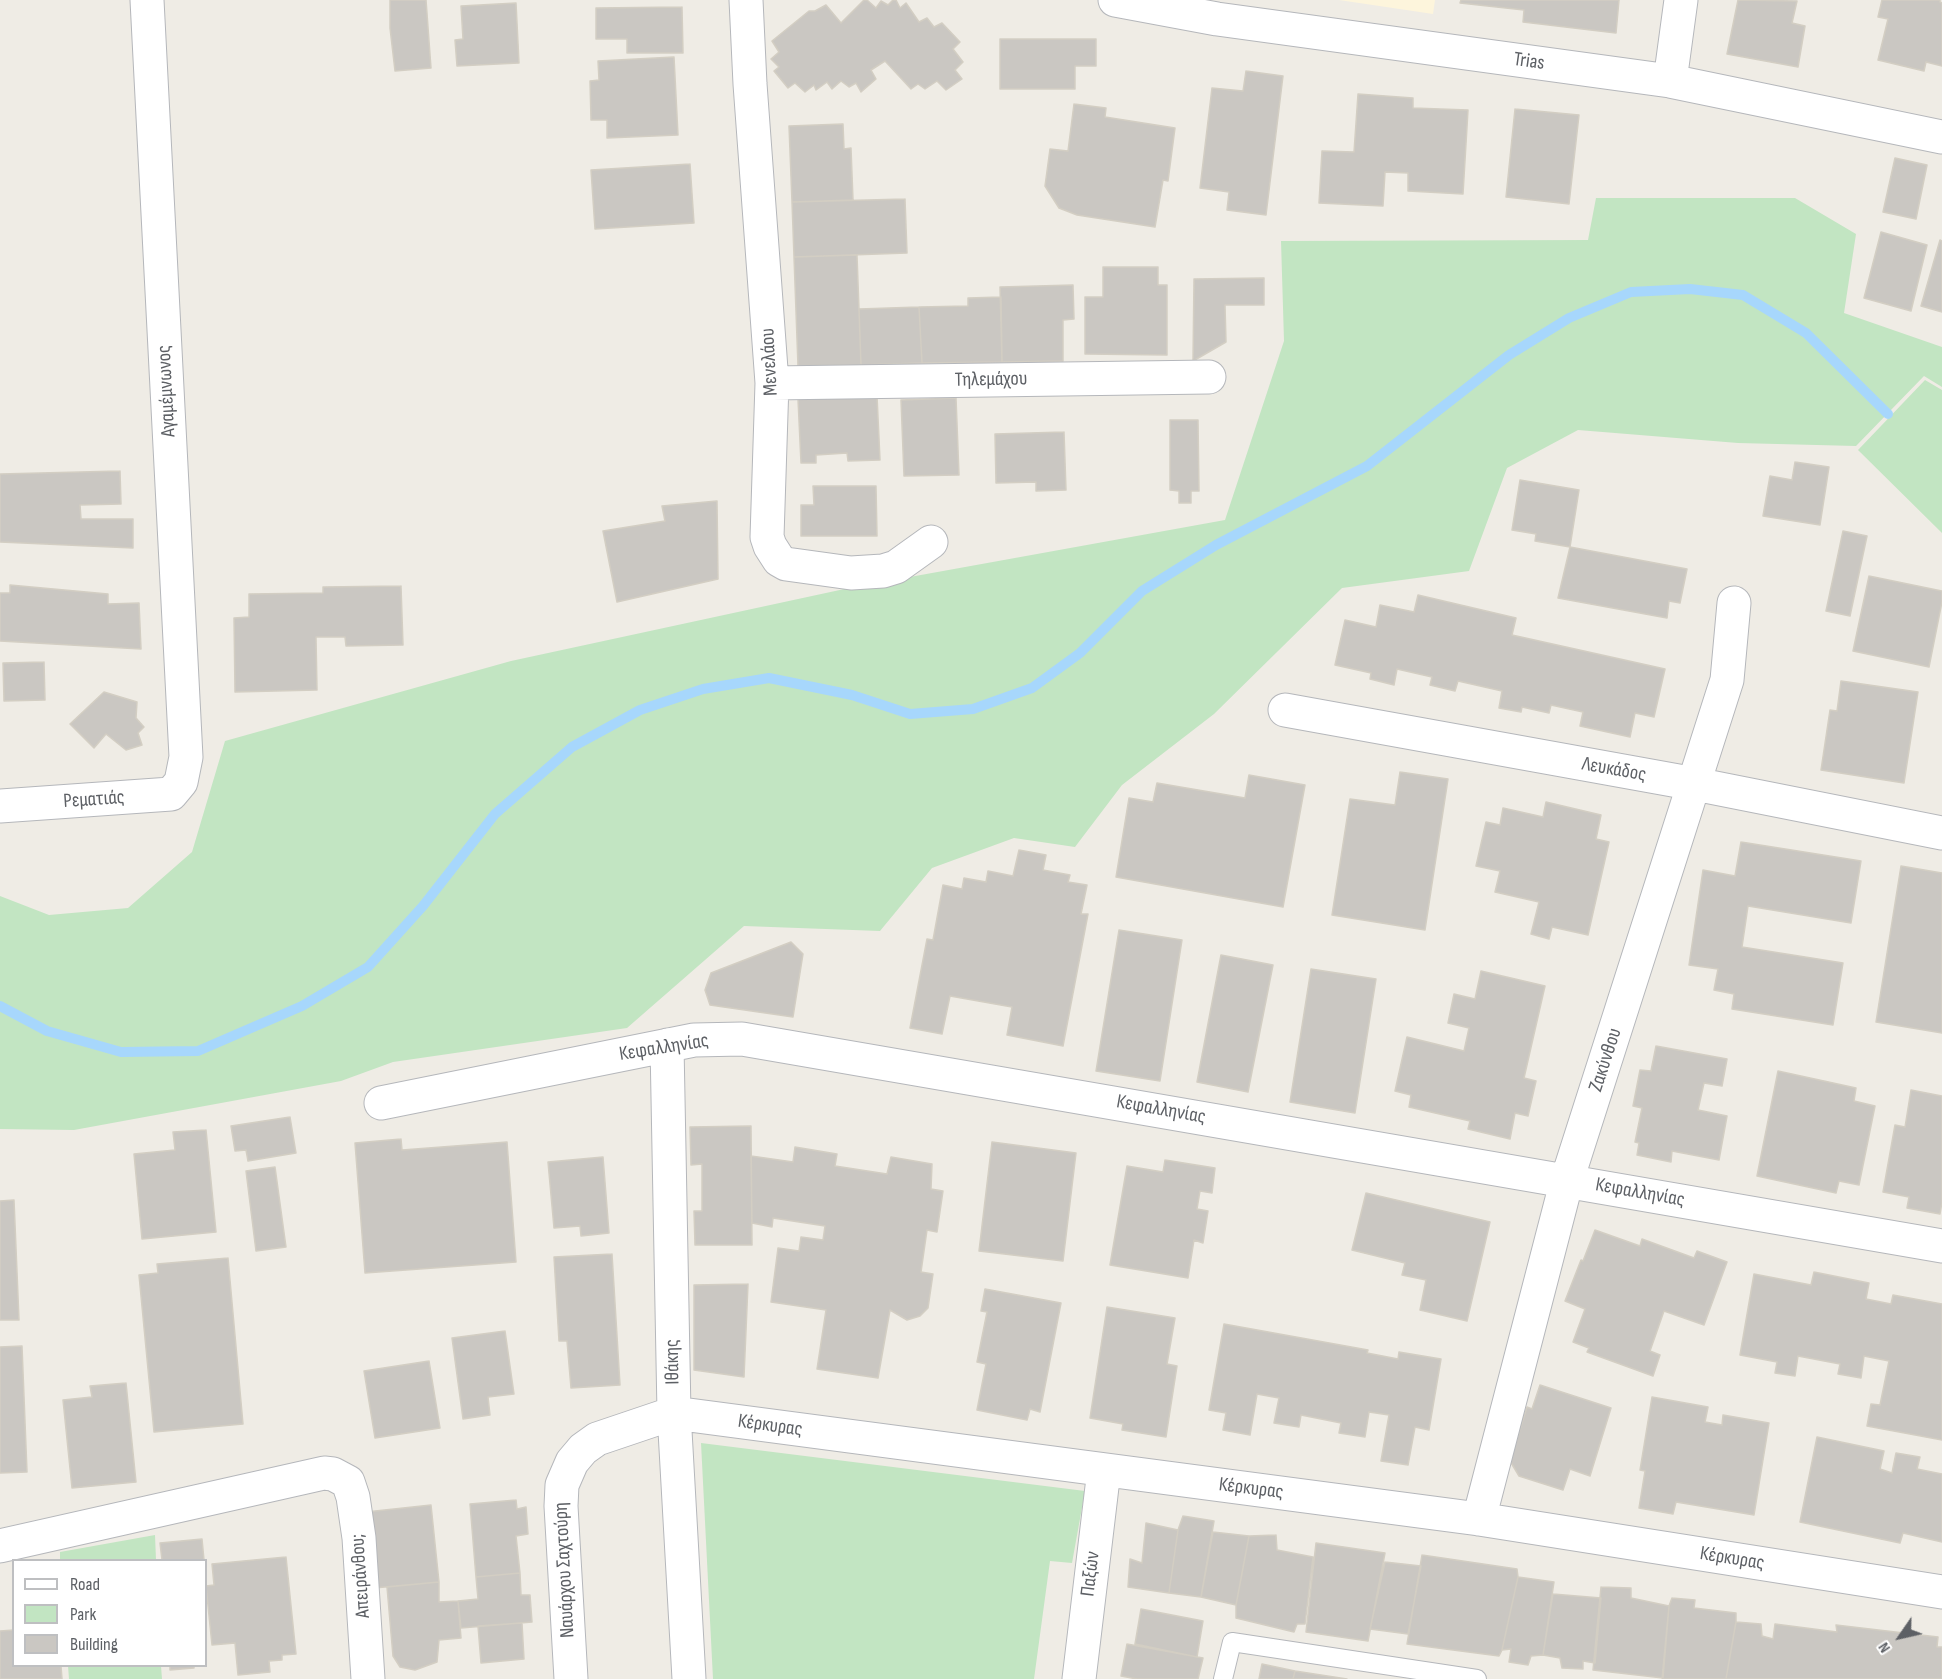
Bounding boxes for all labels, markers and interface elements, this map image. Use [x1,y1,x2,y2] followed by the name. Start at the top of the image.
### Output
[1512,48,1546,76] street label: Trias
[756,328,784,396] street label: Μενελάου
[153,344,181,438] street label: Αγαμέμνωνος
[954,367,1028,393] street label: Τηλεμάχου
[1580,753,1648,787] street label: Λευκάδος
[63,786,125,814] street label: Ρεματιάς
[1584,1025,1628,1095] street label: Ζακύνθου
[618,1029,710,1067] street label: Κεφαλληνίας
[1114,1090,1208,1130] street label: Κεφαλληνίας
[1593,1173,1687,1213] street label: Κεφαλληνίας
[661,1339,685,1385] street label: Ιθάκης
[736,1410,804,1442] street label: Κέρκυρας
[1217,1473,1285,1505] street label: Κέρκυρας
[549,1502,581,1638] street label: Ναυάρχου Σαχτούρη
[346,1533,376,1619] street label: Απειράνθου;
[1698,1542,1766,1576] street label: Κέρκυρας
[1076,1550,1106,1598] street label: Παξών
[12,1559,207,1667] legend
[70,1574,100,1595] text: Road
[70,1604,96,1625] text: Park
[1870,1607,1930,1667] north arrow
[70,1634,118,1655] text: Building
[1874,1638,1895,1656] text: N

